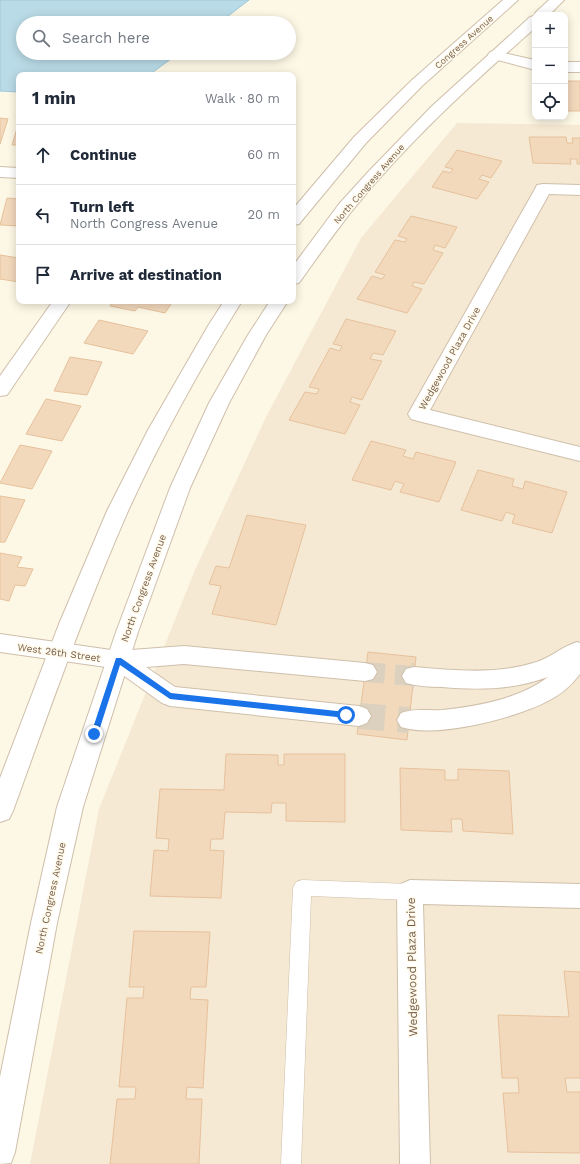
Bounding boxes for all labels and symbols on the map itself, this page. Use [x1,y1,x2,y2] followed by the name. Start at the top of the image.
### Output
[433,13,495,71] street label: Congress Avenue
[332,142,406,226] street label: North Congress Avenue
[417,305,482,412] street label: Wedgewood Plaza Drive
[119,533,168,644] street label: North Congress Avenue
[17,641,102,664] street label: West 26th Street
[337,706,355,724] route start
[85,725,103,743] route end
[33,841,68,955] street label: North Congress Avenue
[404,897,420,1037] street label: Wedgewood Plaza Drive

